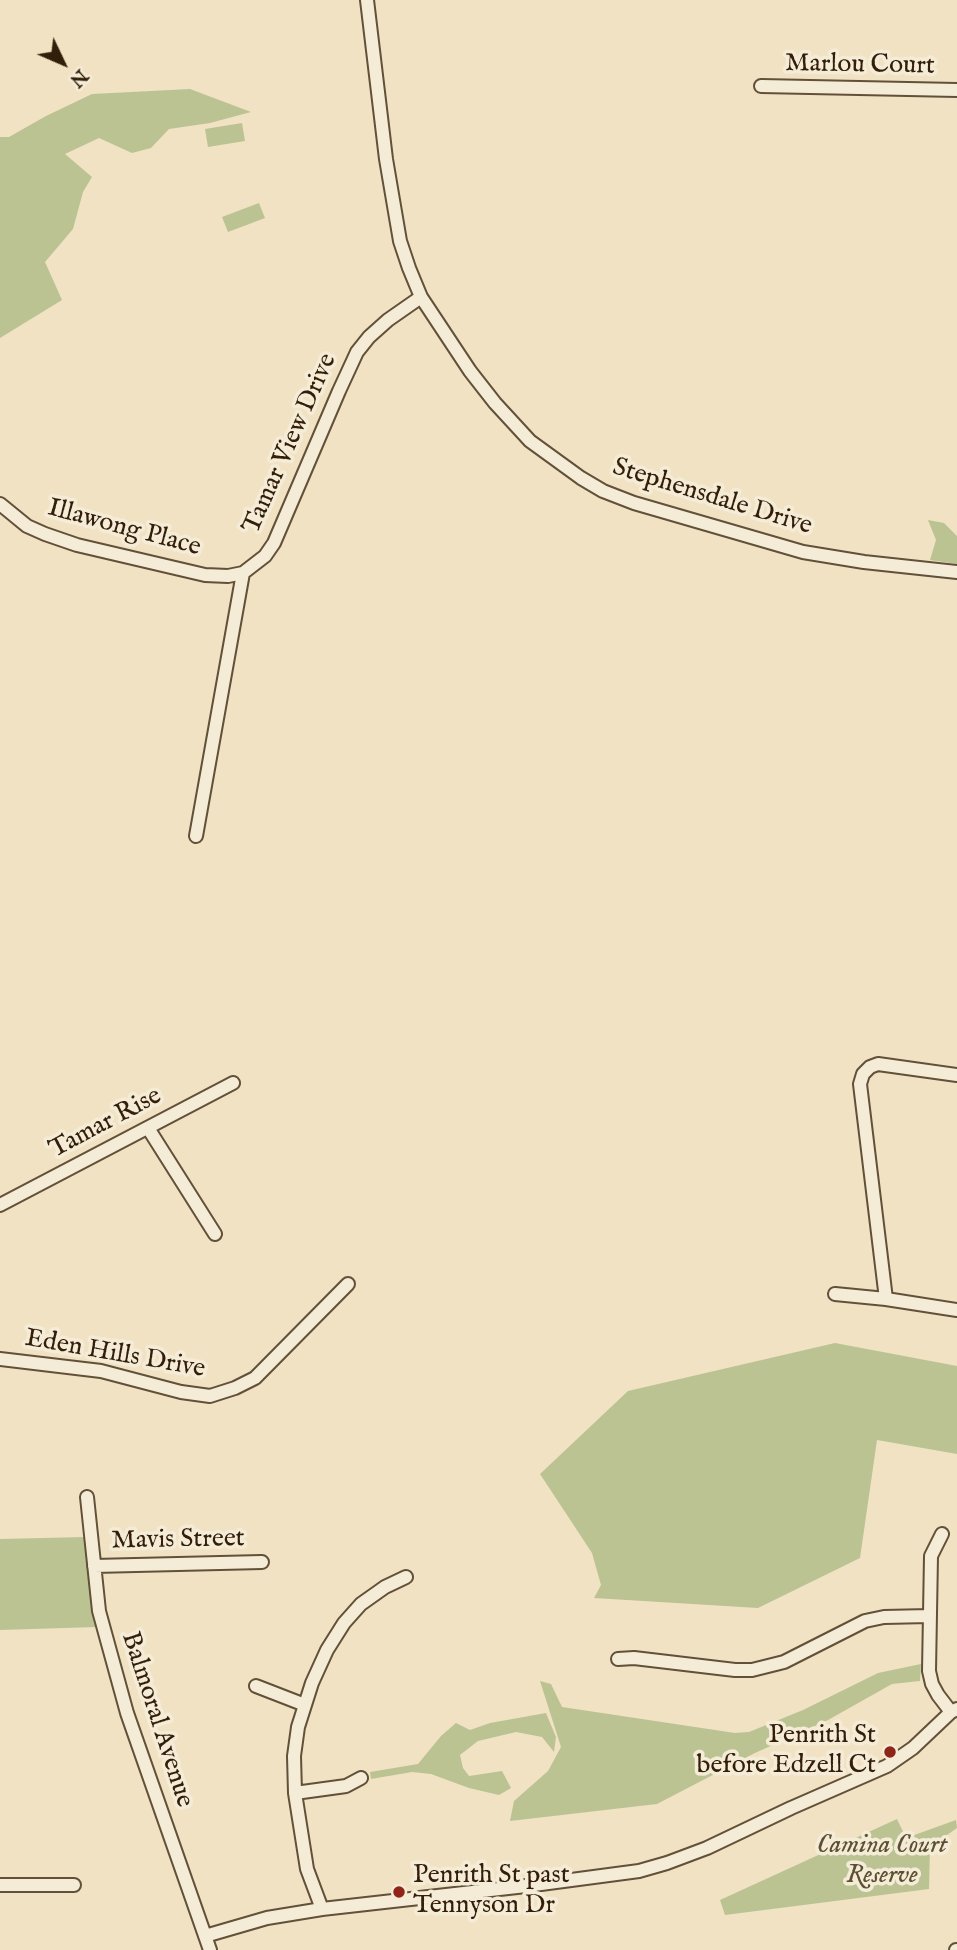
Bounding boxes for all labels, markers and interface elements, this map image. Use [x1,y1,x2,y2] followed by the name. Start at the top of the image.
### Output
[28,28,98,98] north arrow
[785,49,935,83] street label: Marlou Court
[64,63,92,92] text: N
[237,349,345,539] street label: Tamar View Drive
[608,453,816,543] street label: Stephensdale Drive
[44,494,204,564] street label: Illawong Place
[45,1081,167,1167] street label: Tamar Rise
[23,1324,207,1386] street label: Eden Hills Drive
[111,1524,245,1558] street label: Mavis Street
[113,1628,199,1812] street label: Balmoral Avenue
[697,1721,876,1782] place label: Penrith St before Edzell Ct
[882,1744,898,1760] marker: Penrith St before Edzell Ct
[817,1831,947,1892] park label: Camina Court Reserve
[413,1861,570,1923] place label: Penrith St past Tennyson Dr
[391,1884,407,1900] marker: Penrith St past Tennyson Dr

